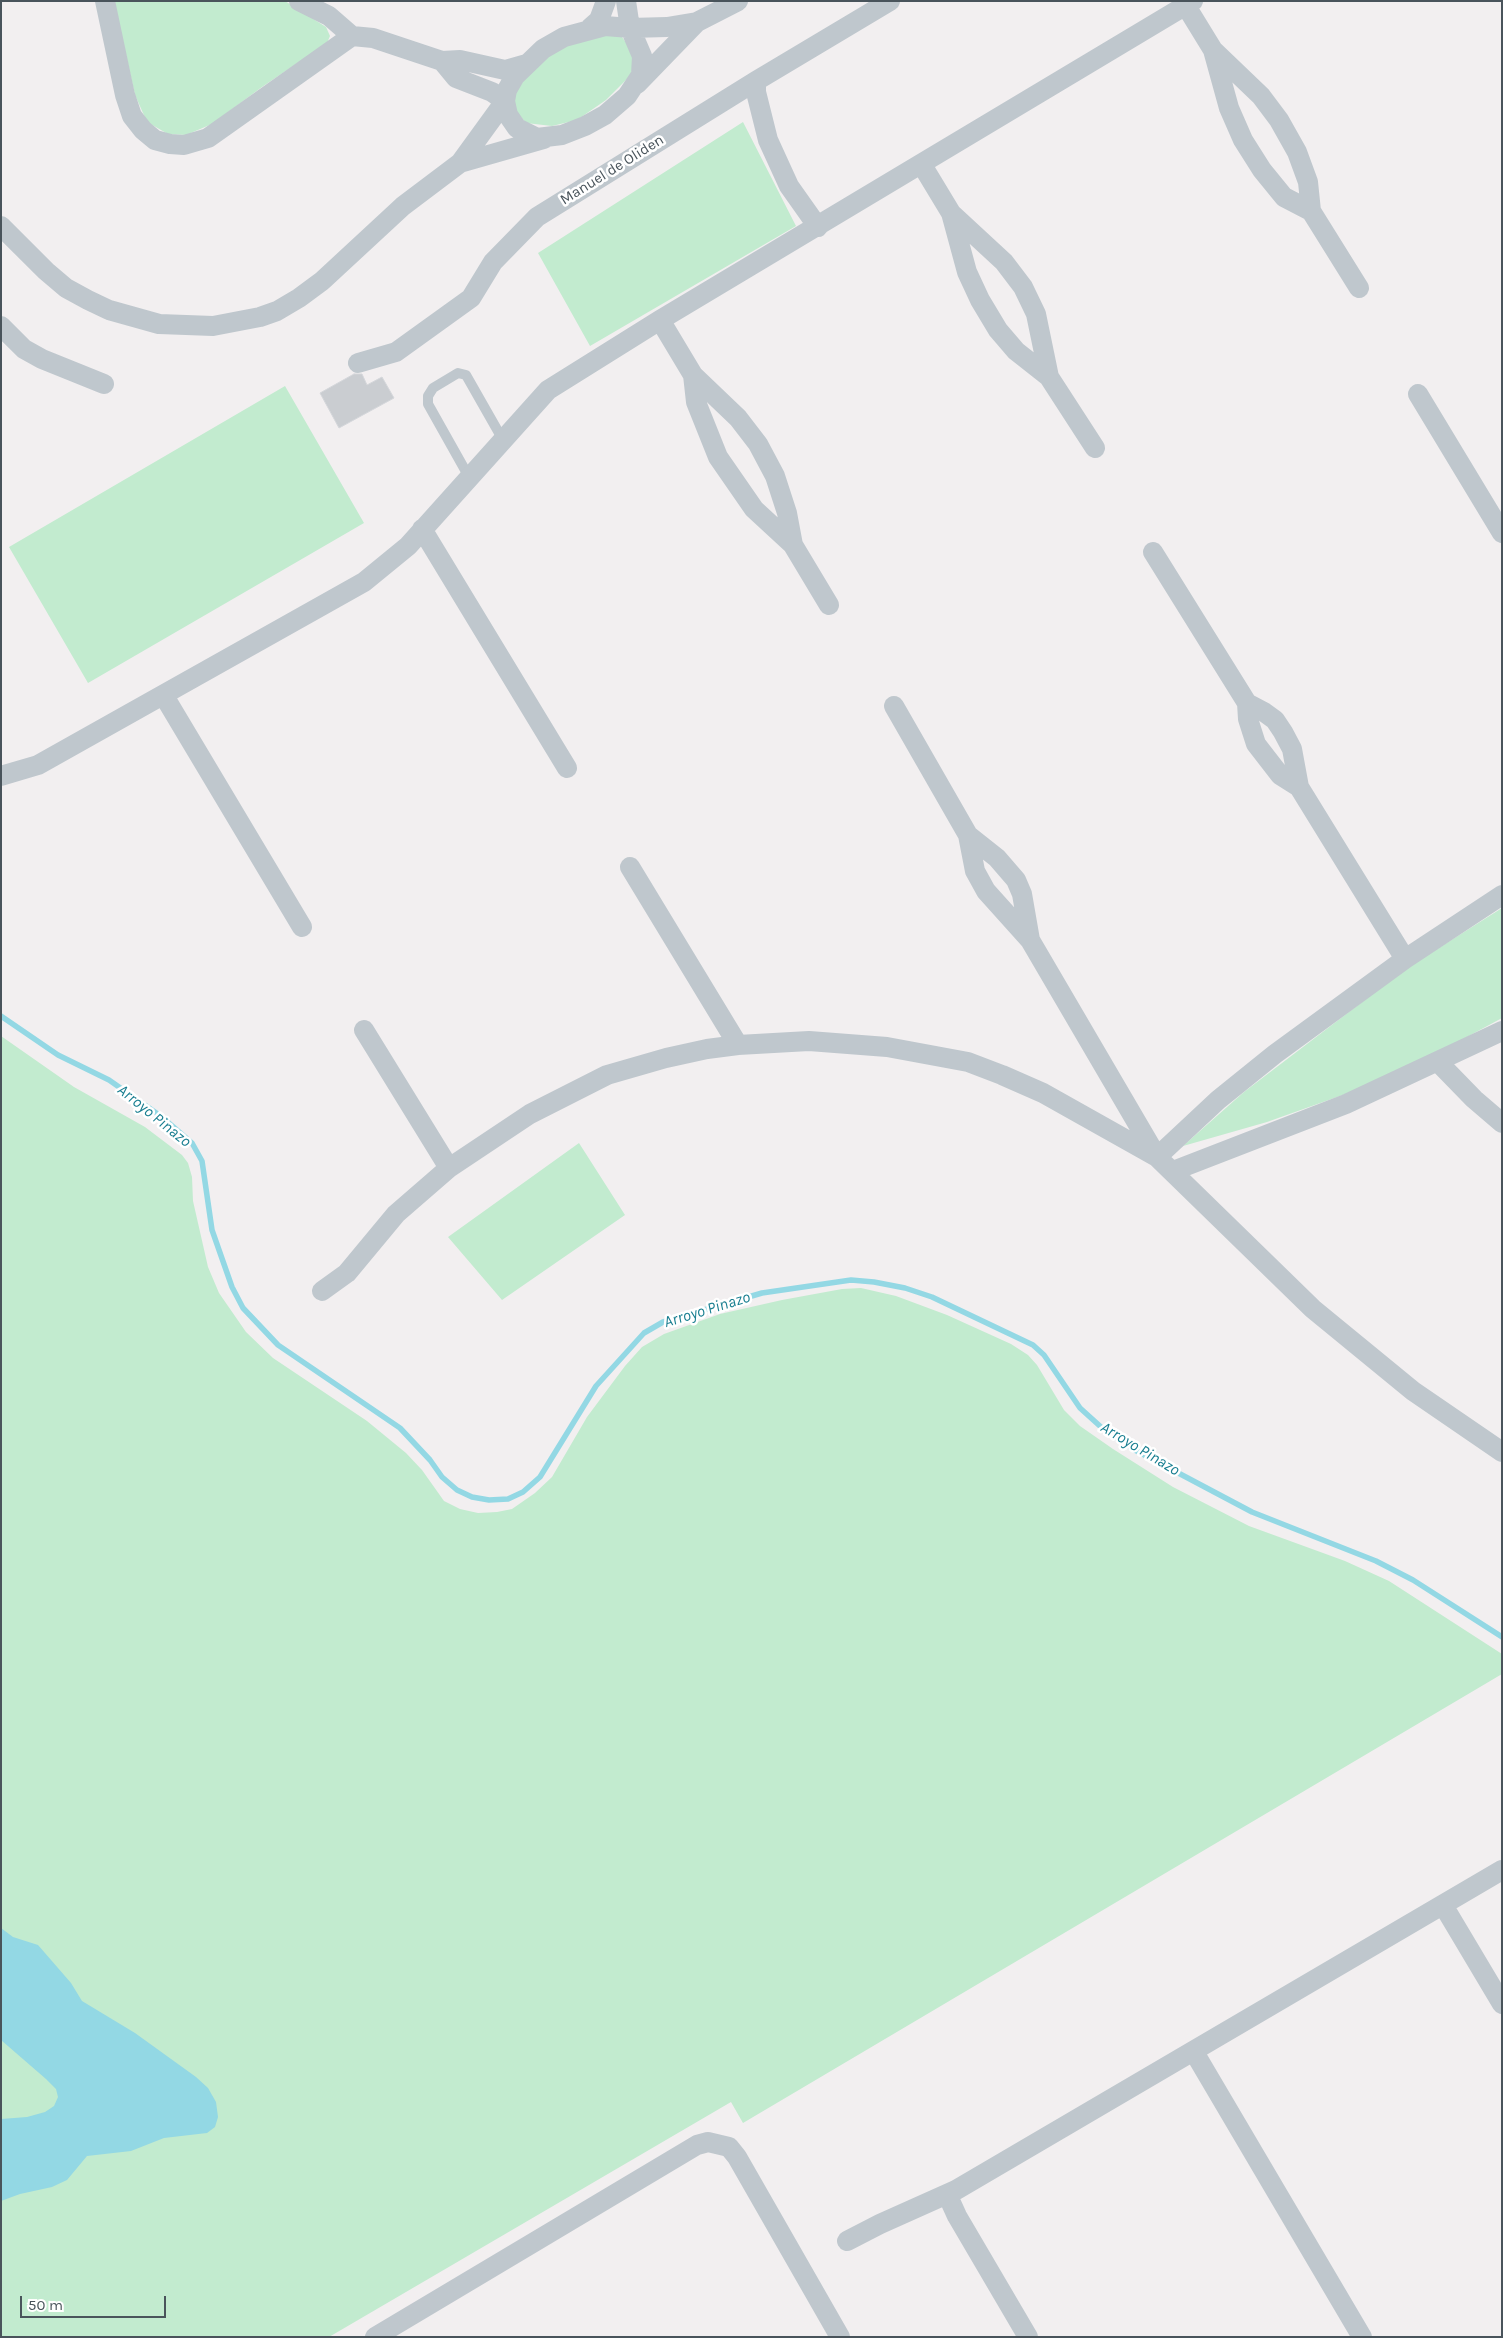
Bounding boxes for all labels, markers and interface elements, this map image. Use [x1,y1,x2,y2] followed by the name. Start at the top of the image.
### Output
[557,131,667,209] street label: Manuel de Oliden
[113,1081,195,1151] water label: Arroyo Pinazo
[662,1288,752,1332] water label: Arroyo Pinazo
[1097,1418,1183,1480] water label: Arroyo Pinazo
[22,2286,169,2318] scale bar
[28,2296,63,2314] text: 50 m

